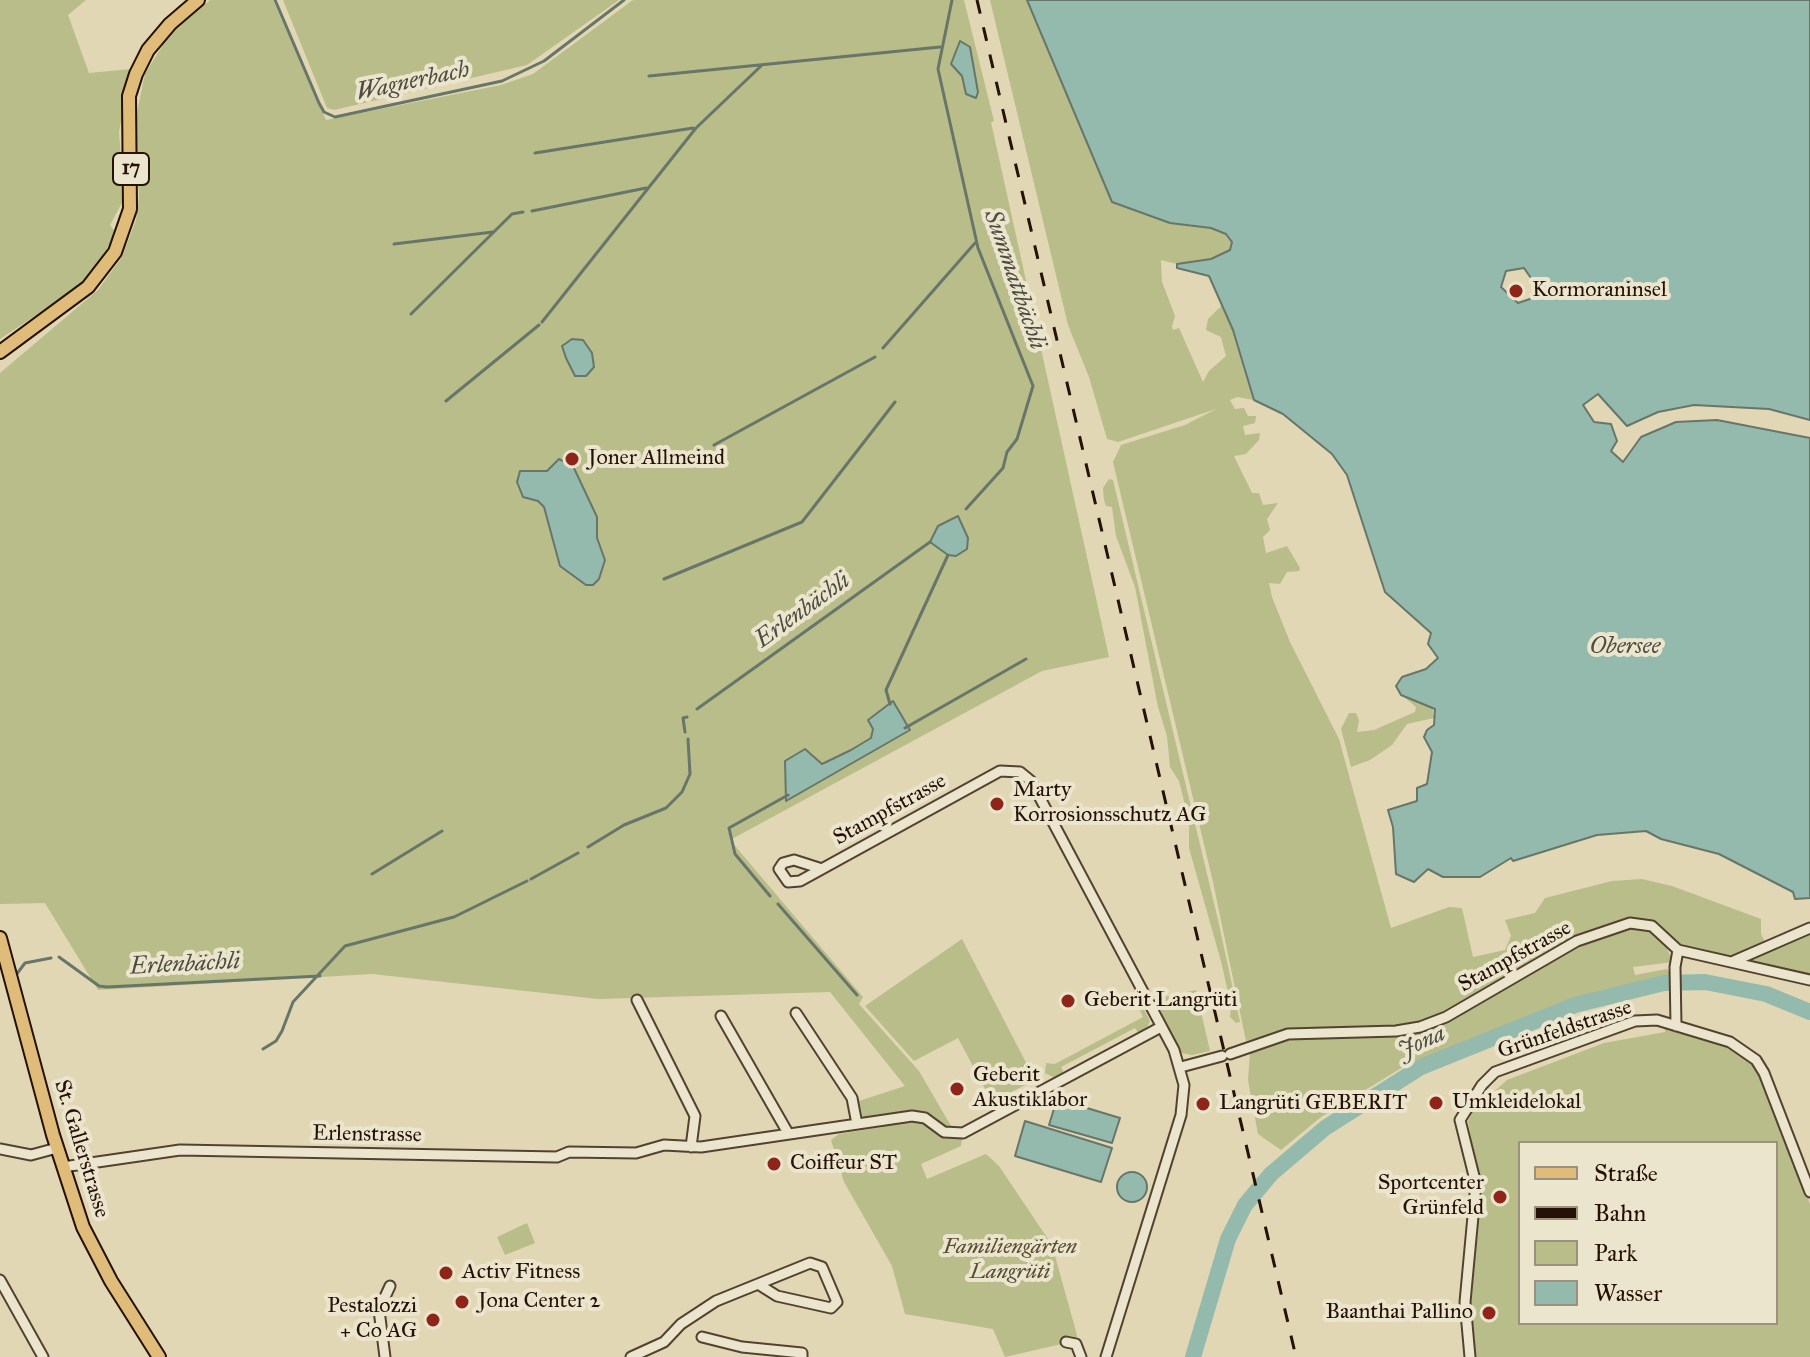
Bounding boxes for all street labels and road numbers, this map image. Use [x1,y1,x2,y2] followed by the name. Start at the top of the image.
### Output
[113,153,149,185] road number: 17
[829,768,951,852] street label: Stampfstrasse
[1454,915,1576,999] street label: Stampfstrasse
[1495,995,1635,1065] street label: Grünfeldstrasse
[47,1077,115,1221] street label: St. Gallerstrasse
[312,1121,422,1149] street label: Erlenstrasse

